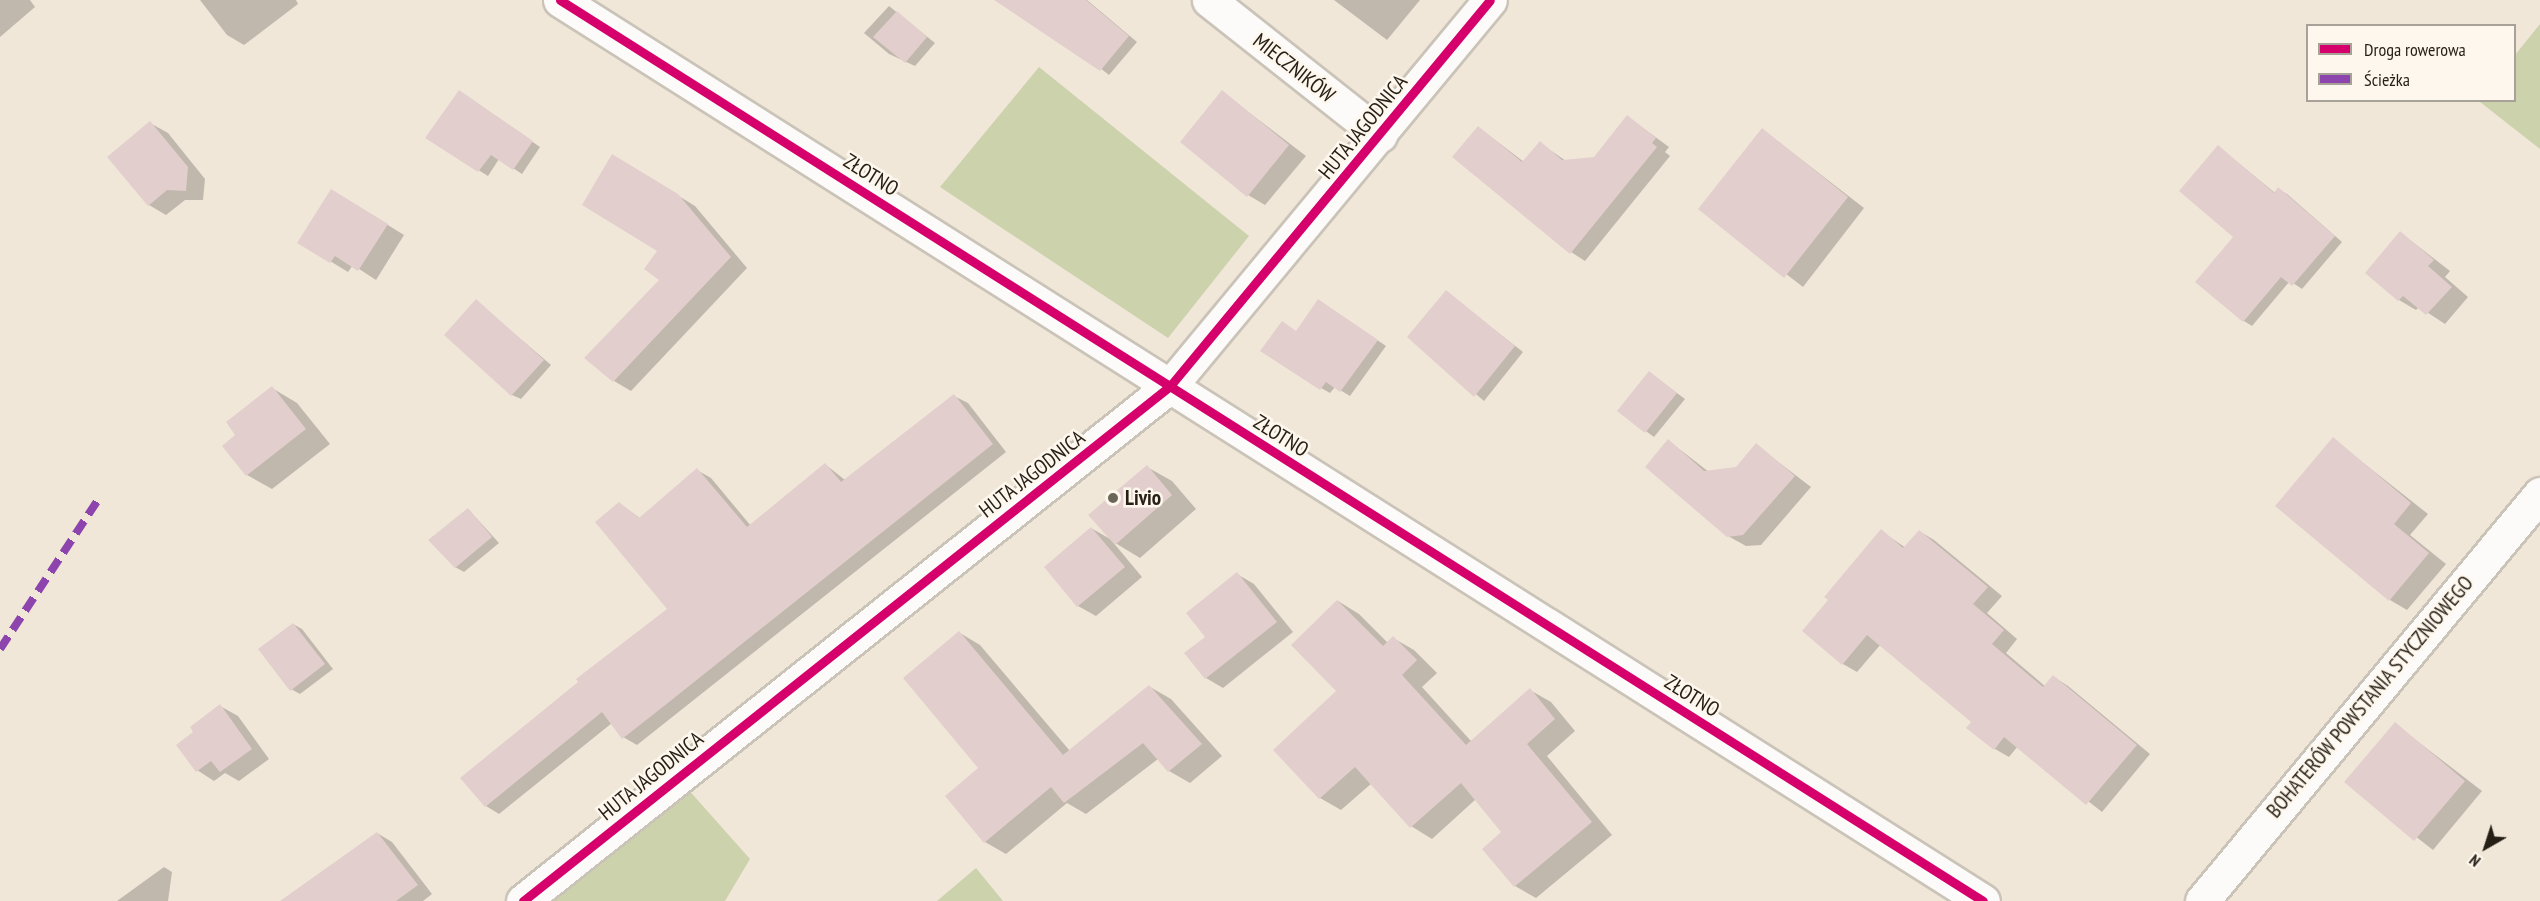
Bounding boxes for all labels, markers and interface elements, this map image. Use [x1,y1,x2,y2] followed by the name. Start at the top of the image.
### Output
[2306,24,2516,102] legend
[1248,28,1340,108] street label: MIECZNIKÓW
[2364,38,2466,61] text: Droga rowerowa
[2364,68,2410,91] text: Ścieżka
[1313,70,1413,184] street label: HUTA JAGODNICA
[839,148,903,202] street label: ZŁOTNO
[1249,409,1313,463] street label: ZŁOTNO
[974,425,1090,523] street label: HUTA JAGODNICA
[1125,485,1161,511] place label: Livio
[1106,491,1120,505] marker: Livio
[2261,571,2479,823] street label: BOHATERÓW POWSTANIA STYCZNIOWEGO
[1660,669,1724,723] street label: ZŁOTNO
[594,726,708,826] street label: HUTA JAGODNICA
[2456,817,2516,877] north arrow
[2465,851,2484,871] text: N

